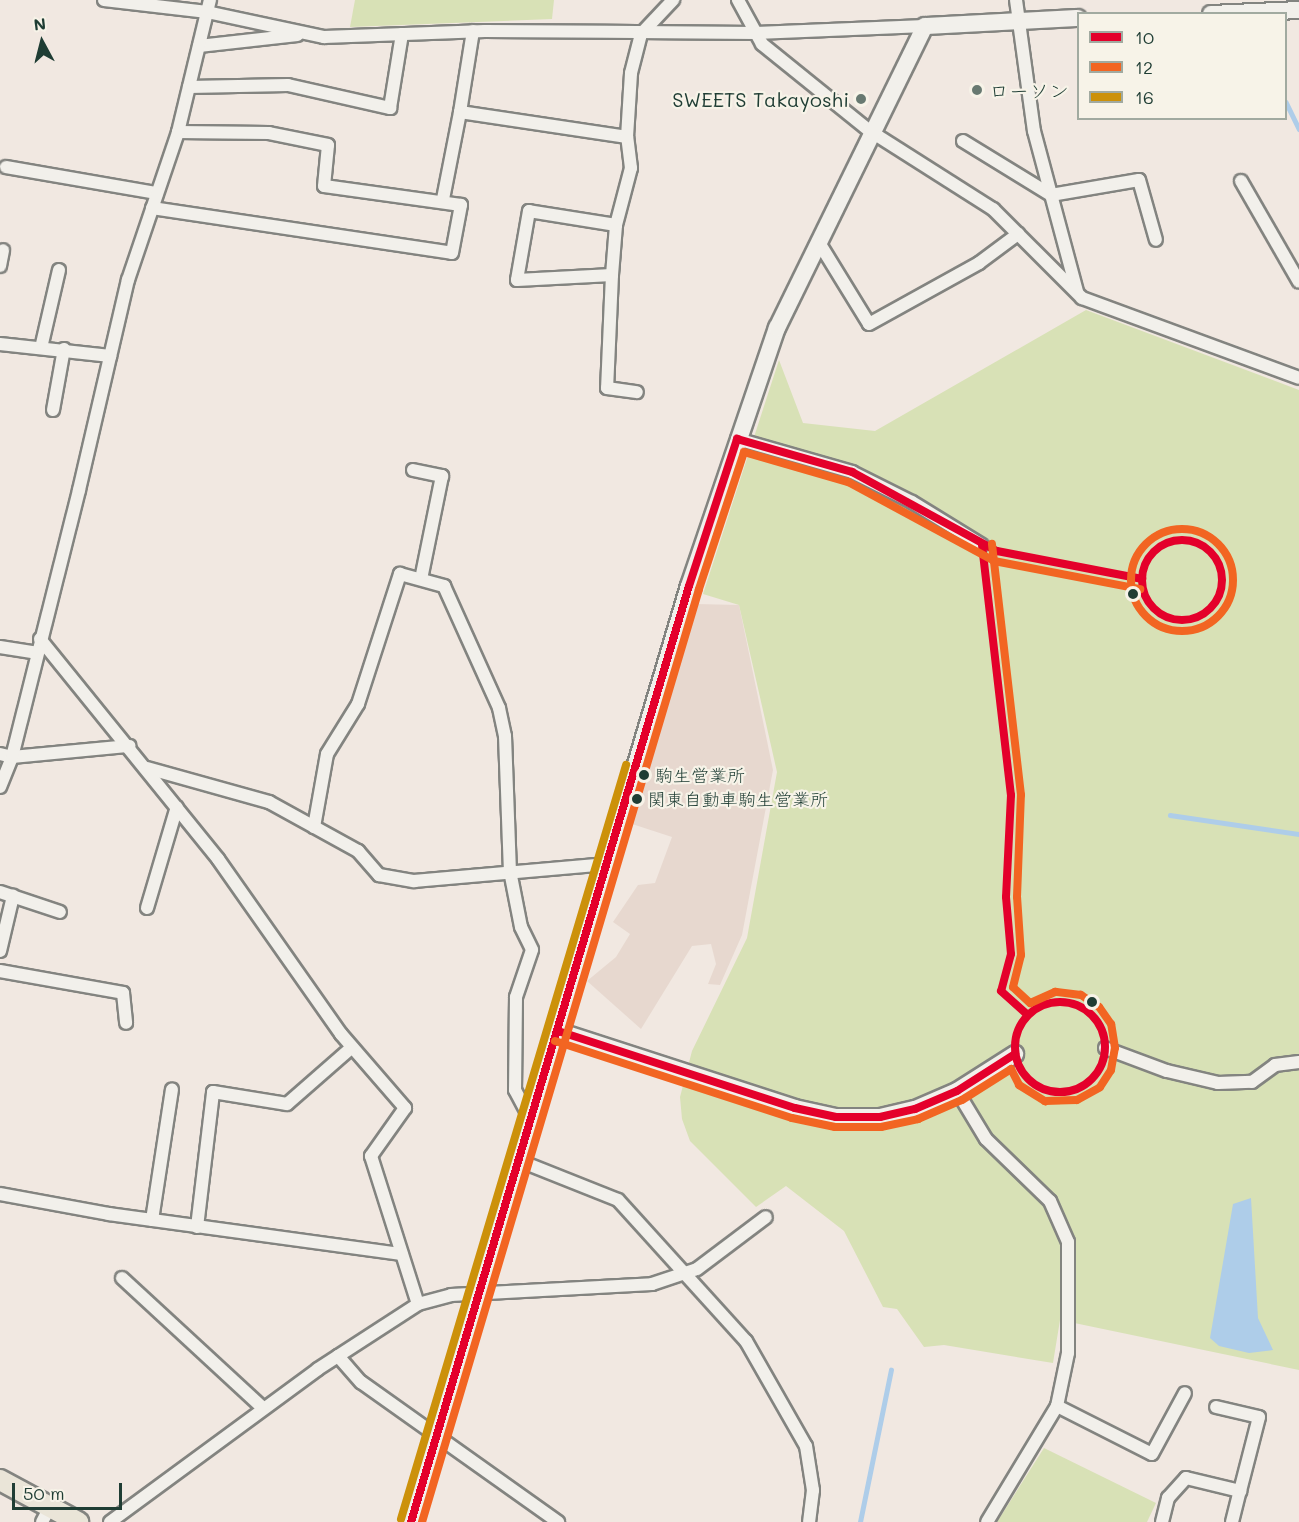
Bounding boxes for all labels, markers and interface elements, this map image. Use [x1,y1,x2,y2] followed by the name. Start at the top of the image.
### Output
[12,12,72,72] north arrow
[32,12,47,35] text: N
[1077,12,1287,120] legend
[1135,25,1154,49] text: 10
[1135,55,1153,79] text: 12
[989,78,1069,102] place label: ローソン
[970,83,984,97] marker: ローソン
[1135,85,1154,109] text: 16
[672,87,849,111] place label: SWEETS Takayoshi
[854,92,868,106] marker: SWEETS Takayoshi
[1127,588,1139,600] unlabelled marker
[655,764,745,786] place label: 駒生営業所
[638,769,650,781] marker: 駒生営業所
[648,788,828,810] place label: 関東自動車駒生営業所
[631,793,643,805] marker: 関東自動車駒生営業所
[1086,996,1098,1008] unlabelled marker
[15,1471,124,1509] scale bar
[23,1481,65,1505] text: 50 m

